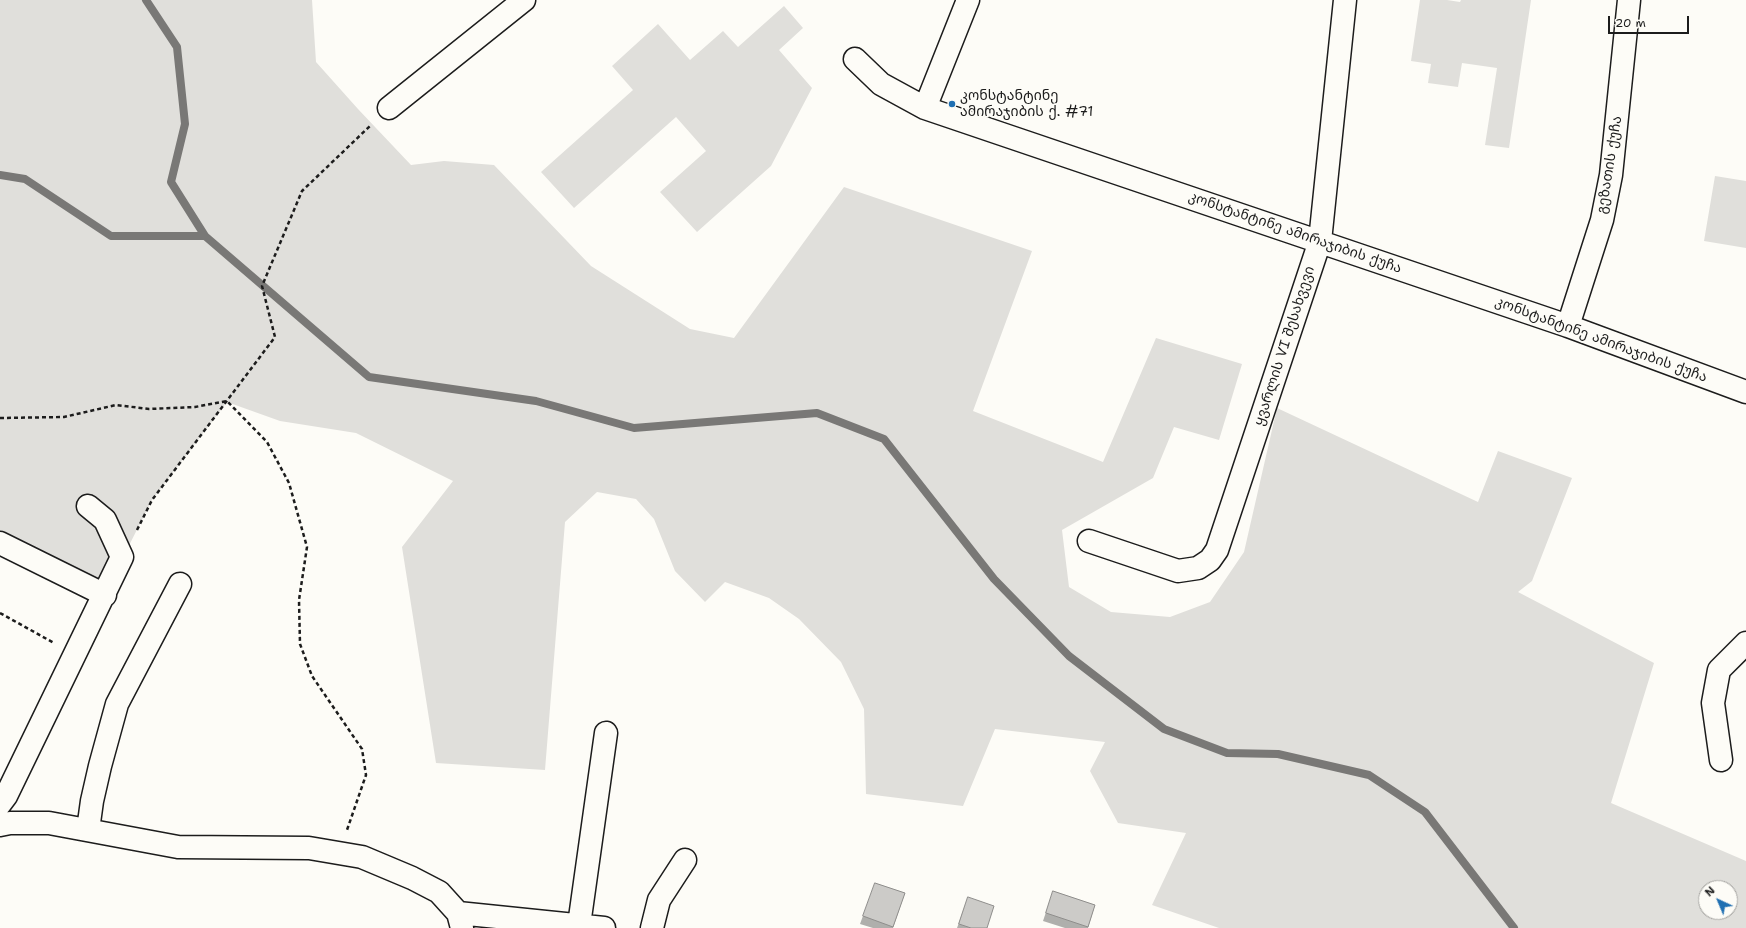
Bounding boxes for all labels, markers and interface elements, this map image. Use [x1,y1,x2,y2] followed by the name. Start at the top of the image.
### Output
[1610,8,1691,34] scale bar
[1615,15,1646,31] text: 20 m
[960,88,1093,120] place label: კონსტანტინე ამირაჯიბის ქ. #71
[947,99,957,109] marker: კონსტანტინე ამირაჯიბის ქ. #71
[1594,115,1626,215] street label: გეზათის ქუჩა
[1186,189,1404,277] street label: კონსტანტინე ამირაჯიბის ქუჩა
[1251,264,1319,428] street label: ყვარლის VI შესახვევი
[1493,294,1709,386] street label: კონსტანტინე ამირაჯიბის ქუჩა
[1698,880,1738,920] north arrow
[1702,883,1718,900] text: N

